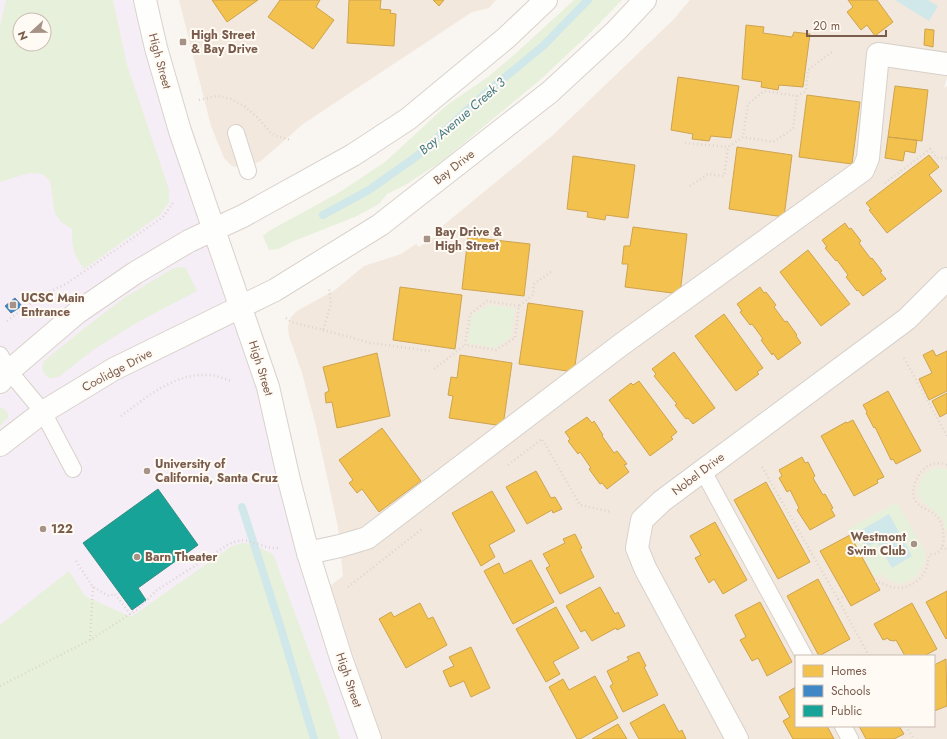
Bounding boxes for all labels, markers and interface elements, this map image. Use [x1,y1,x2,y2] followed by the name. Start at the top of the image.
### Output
[12,12,52,52] north arrow
[807,12,886,38] scale bar
[813,17,840,35] text: 20 m
[191,26,258,58] place label: High Street & Bay Drive
[14,29,32,43] text: N
[144,31,176,91] street label: High Street
[178,37,188,47] marker: High Street & Bay Drive
[415,73,509,159] water label: Bay Avenue Creek 3
[430,145,478,189] street label: Bay Drive
[435,223,502,255] place label: Bay Drive & High Street
[422,234,432,244] marker: Bay Drive & High Street
[21,289,85,321] place label: UCSC Main Entrance
[8,300,18,310] marker: UCSC Main Entrance
[244,338,278,398] street label: High Street
[79,344,155,396] street label: Coolidge Drive
[668,448,728,500] street label: Nobel Drive
[155,455,279,487] place label: University of California, Santa Cruz
[142,466,152,476] marker: University of California, Santa Cruz
[51,520,73,538] place label: 122
[38,524,48,534] marker: 122
[847,528,907,560] place label: Westmont Swim Club
[909,539,919,549] marker: Westmont Swim Club
[145,548,217,566] place label: Barn Theater
[132,552,142,562] marker: Barn Theater
[331,650,367,710] street label: High Street
[795,655,935,727] legend
[831,662,867,680] text: Homes
[831,682,870,700] text: Schools
[831,702,862,720] text: Public

